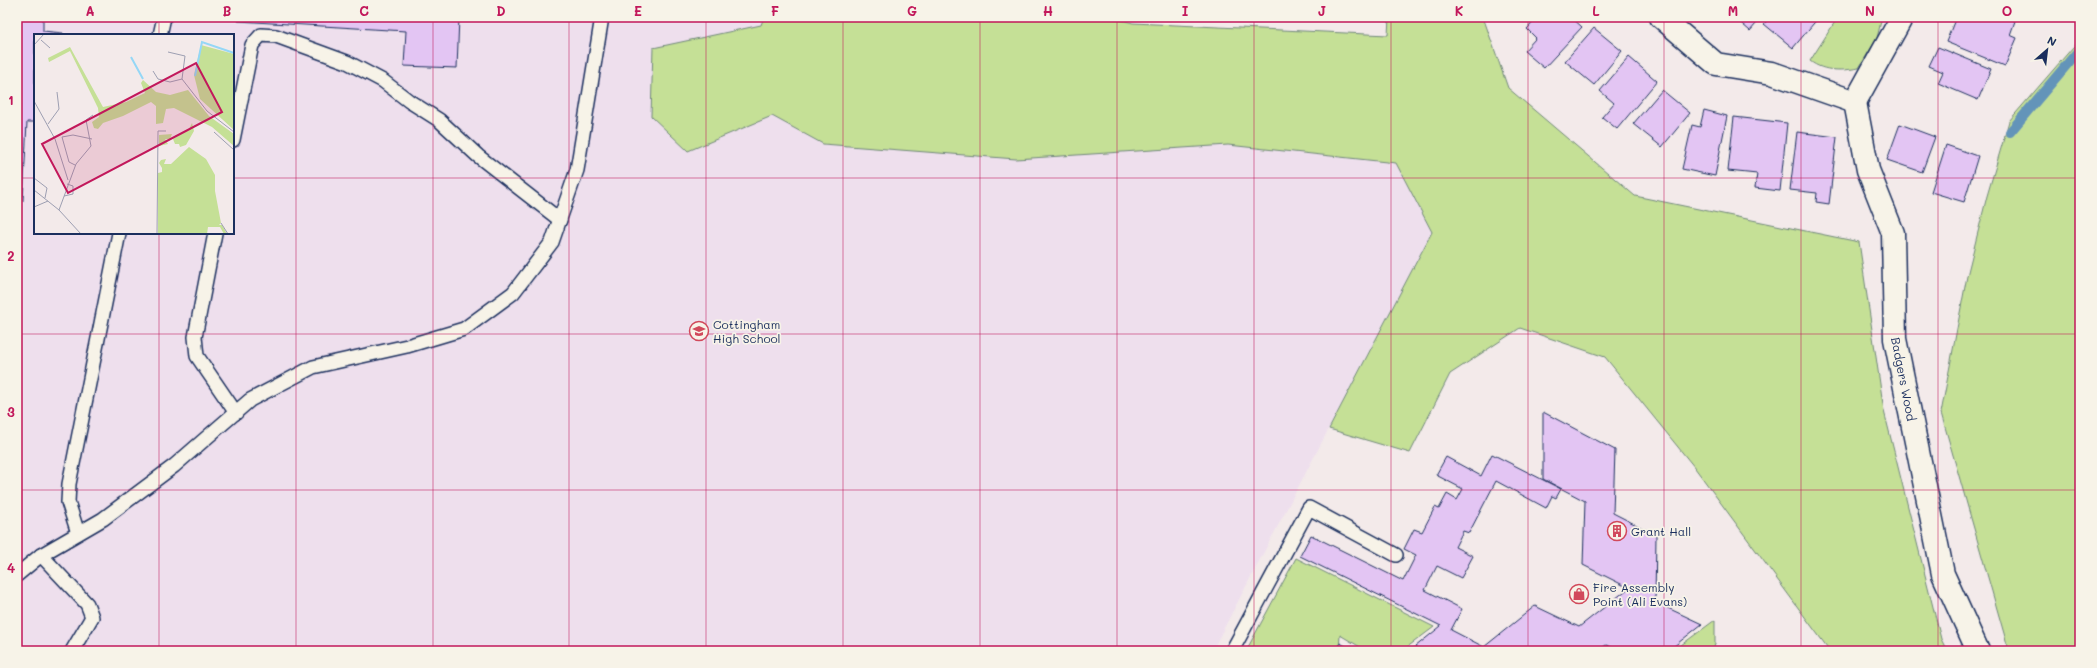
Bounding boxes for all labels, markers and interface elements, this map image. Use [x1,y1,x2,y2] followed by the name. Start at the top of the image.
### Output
[85,2,95,19] text: A
[223,2,232,19] text: B
[359,2,369,19] text: C
[496,2,506,19] text: D
[634,2,642,19] text: E
[771,2,779,19] text: F
[907,2,917,19] text: G
[1043,2,1053,19] text: H
[1182,2,1189,19] text: I
[1318,2,1326,19] text: J
[1455,2,1464,19] text: K
[1592,2,1600,19] text: L
[1728,2,1738,19] text: M
[1865,2,1875,19] text: N
[2002,2,2012,19] text: O
[2027,30,2067,70] north arrow
[2045,32,2059,49] text: N
[34,34,234,234] inset map
[8,91,14,108] text: 1
[7,247,15,264] text: 2
[713,316,781,346] place label: Cottingham High School
[688,320,710,342] school or university icon: Cottingham High School
[1888,336,1920,423] street label: Badgers Wood
[7,403,15,420] text: 3
[1606,520,1628,542] building icon: Grant Hall
[1631,523,1691,539] place label: Grant Hall
[7,559,15,576] text: 4
[1593,579,1687,609] place label: Fire Assembly Point (Ali Evans)
[1568,583,1590,605] shop icon: Fire Assembly Point (Ali Evans)

